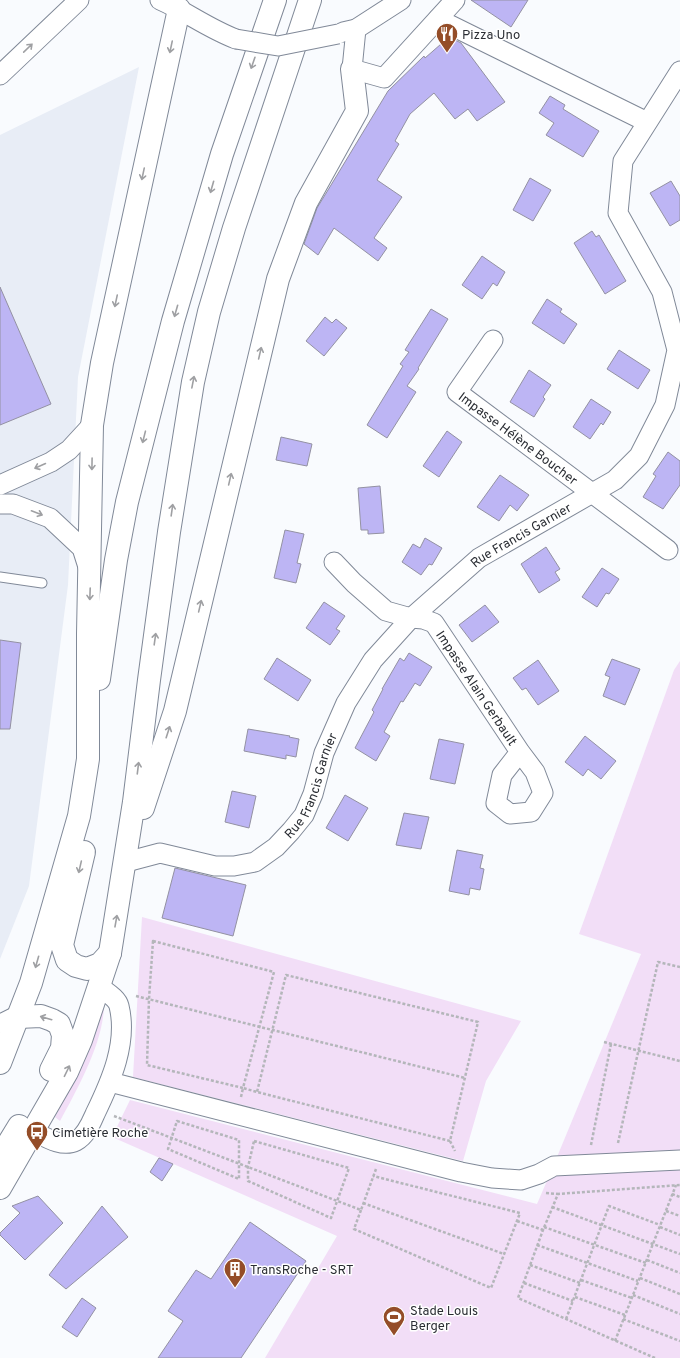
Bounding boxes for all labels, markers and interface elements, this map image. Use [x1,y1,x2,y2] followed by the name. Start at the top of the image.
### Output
[434,21,460,54] restaurant icon: Pizza Uno
[462,28,520,44] place label: Pizza Uno
[166,40,174,53] one-way arrow
[23,43,33,53] one-way arrow
[249,57,257,69] one-way arrow
[139,167,147,180] one-way arrow
[208,180,215,193] one-way arrow
[111,294,119,307] one-way arrow
[171,305,179,318] one-way arrow
[257,347,265,360] one-way arrow
[190,376,198,389] one-way arrow
[454,390,580,489] street label: Impasse Hélène Boucher
[139,431,147,444] one-way arrow
[88,457,96,470] one-way arrow
[35,463,47,471] one-way arrow
[227,473,234,486] one-way arrow
[468,501,575,572] street label: Rue Francis Garnier
[169,504,177,517] one-way arrow
[31,510,44,517] one-way arrow
[86,587,93,600] one-way arrow
[196,600,204,613] one-way arrow
[431,628,520,749] street label: Impasse Alain Gerbault
[151,633,159,646] one-way arrow
[165,725,172,738] one-way arrow
[282,731,342,843] street label: Rue Francis Garnier
[135,762,142,775] one-way arrow
[76,860,83,873] one-way arrow
[112,915,120,928] one-way arrow
[33,955,40,968] one-way arrow
[40,1014,53,1021] one-way arrow
[64,1065,71,1077] one-way arrow
[24,1119,50,1152] bus stop icon: Cimetière Roche
[52,1126,148,1142] place label: Cimetière Roche
[222,1256,248,1289] building icon: TransRoche - SRT
[250,1263,354,1279] place label: TransRoche - SRT
[381,1304,407,1337] sports icon: Stade Louis Berger
[410,1304,478,1335] place label: Stade Louis Berger

